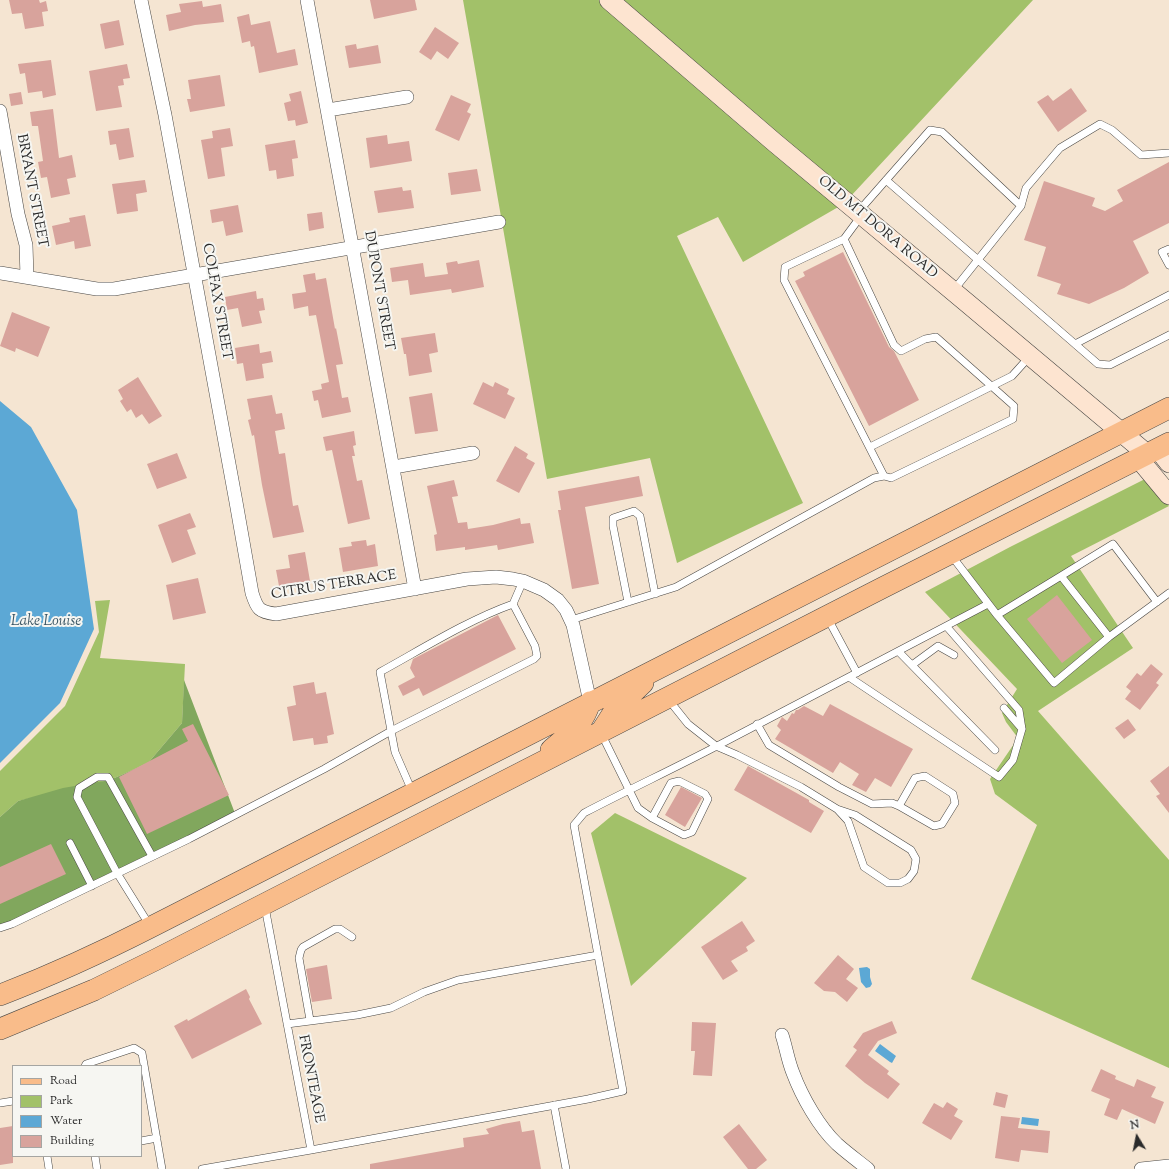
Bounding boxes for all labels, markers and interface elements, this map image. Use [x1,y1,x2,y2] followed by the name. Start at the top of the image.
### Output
[12,133,50,249] street label: BRYANT STREET
[814,173,940,283] street label: OLD MT DORA ROAD
[359,230,397,352] street label: DUPONT STREET
[197,242,235,362] street label: COLFAX STREET
[270,568,398,604] street label: CITRUS TERRACE
[11,613,81,631] water label: Lake Louise
[293,1034,327,1124] street label: FRONTEAGE
[12,1065,142,1157] legend
[50,1072,77,1090] text: Road
[50,1092,73,1110] text: Park
[50,1112,82,1130] text: Water
[1117,1117,1157,1157] north arrow
[1129,1117,1141,1134] text: N
[50,1132,94,1150] text: Building

